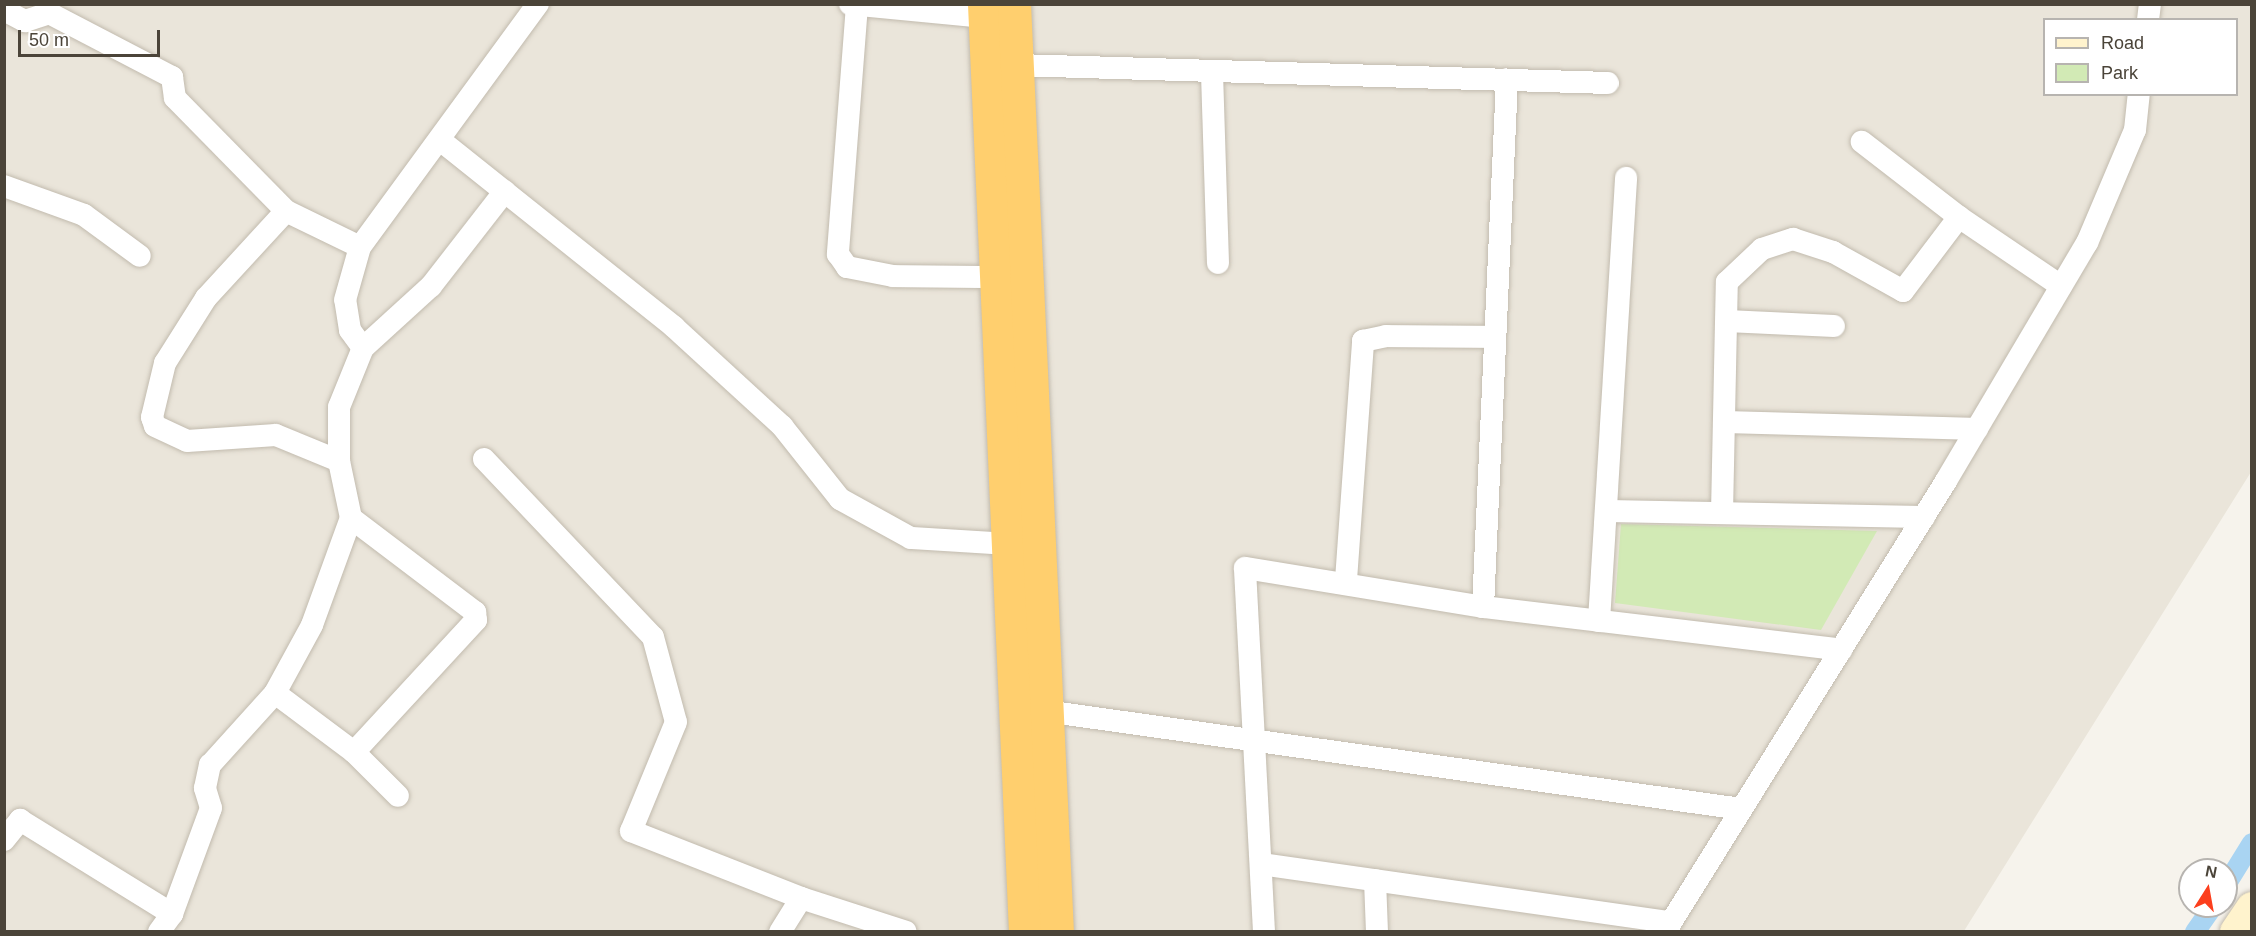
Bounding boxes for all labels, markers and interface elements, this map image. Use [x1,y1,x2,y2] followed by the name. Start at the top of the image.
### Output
[21,18,164,56] scale bar
[2043,18,2238,96] legend
[29,30,69,50] text: 50 m
[2101,33,2144,53] text: Road
[2101,63,2138,83] text: Park
[2178,858,2238,918] north arrow
[2204,862,2218,881] text: N

